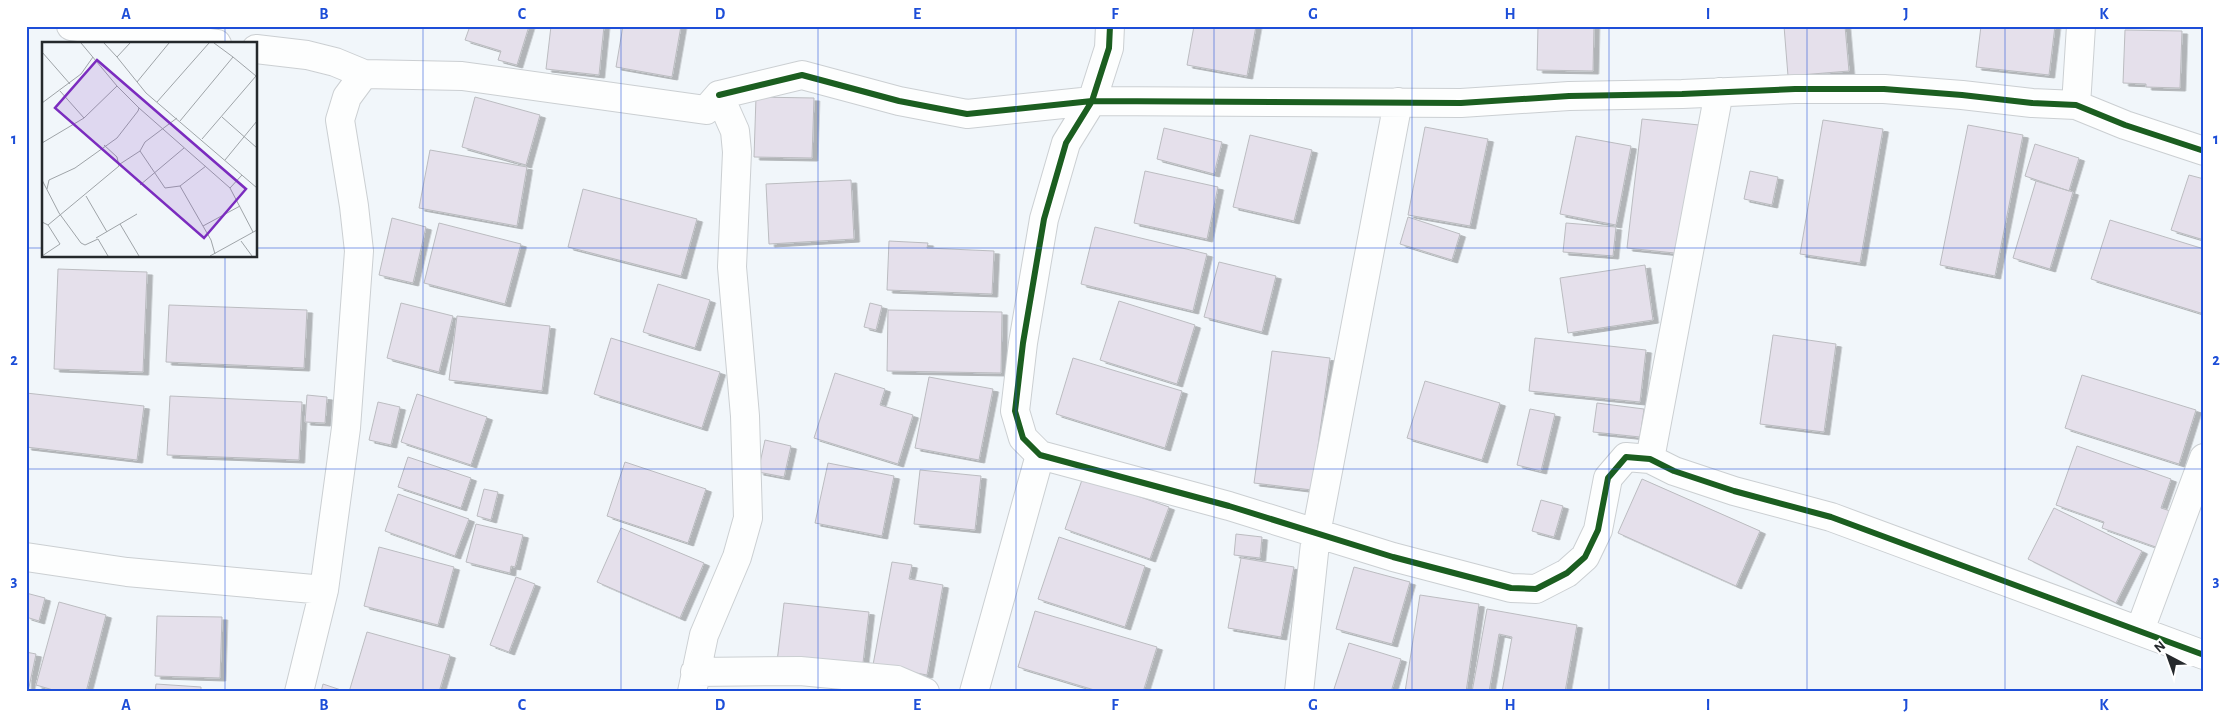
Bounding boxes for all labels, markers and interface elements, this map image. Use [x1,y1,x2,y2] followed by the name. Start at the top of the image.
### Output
[121,6,131,22] text: A
[319,6,329,22] text: B
[518,6,527,22] text: C
[715,6,726,22] text: D
[913,6,921,22] text: E
[1111,6,1119,22] text: F
[1308,6,1318,22] text: G
[1504,6,1516,22] text: H
[1706,6,1710,22] text: I
[1903,6,1909,22] text: J
[2099,6,2109,22] text: K
[42,42,258,258] inset map
[11,131,17,147] text: 1
[2213,131,2219,147] text: 1
[10,352,18,368] text: 2
[2212,352,2220,368] text: 2
[11,573,18,589] text: 3
[2213,573,2220,589] text: 3
[2142,630,2192,680] north arrow
[2152,638,2168,655] text: N
[121,697,131,713] text: A
[319,697,329,713] text: B
[518,697,527,713] text: C
[715,697,726,713] text: D
[913,697,921,713] text: E
[1111,697,1119,713] text: F
[1308,697,1318,713] text: G
[1504,697,1516,713] text: H
[1706,697,1710,713] text: I
[1903,697,1909,713] text: J
[2099,697,2109,713] text: K

